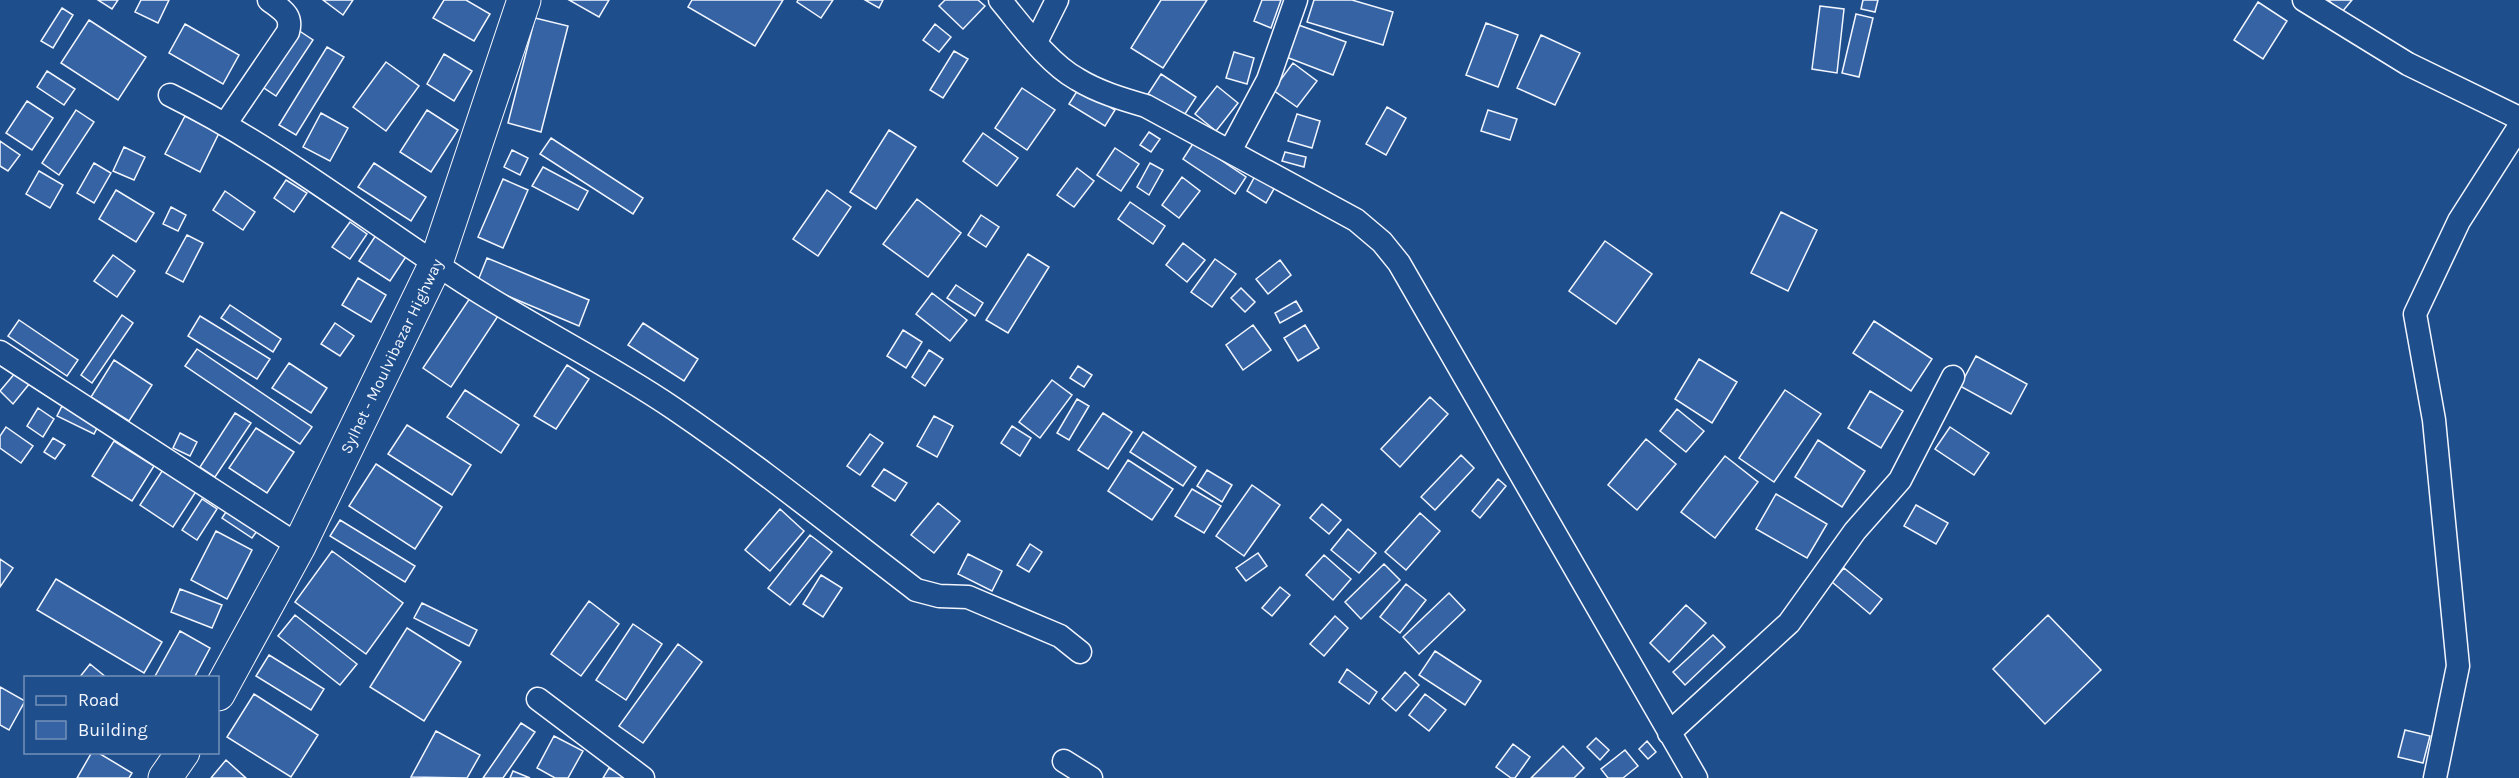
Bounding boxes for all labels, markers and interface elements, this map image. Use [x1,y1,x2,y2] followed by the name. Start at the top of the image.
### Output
[336,256,446,456] street label: Sylhet - Moulvibazar Highway
[24,676,219,754] legend
[78,689,119,711] text: Road
[78,719,148,741] text: Building

